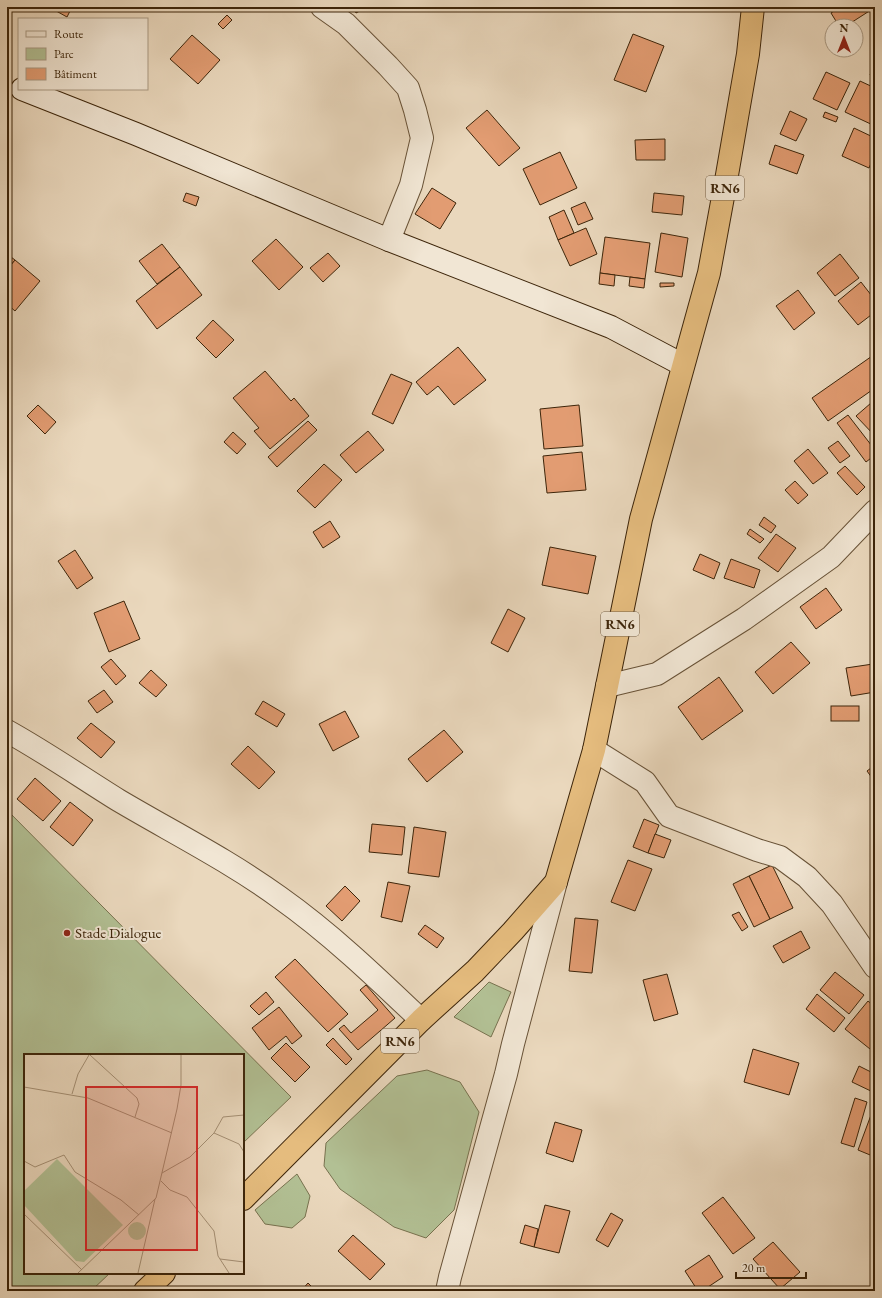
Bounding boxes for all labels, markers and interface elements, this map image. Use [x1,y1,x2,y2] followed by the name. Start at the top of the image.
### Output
[18,18,148,90] legend
[824,18,864,58] north arrow
[840,21,849,35] text: N
[54,26,84,42] text: Route
[54,46,74,62] text: Parc
[54,66,97,82] text: Bâtiment
[706,176,744,200] road number: RN6
[601,612,639,636] road number: RN6
[75,923,162,942] place label: Stade Dialogue
[62,928,72,938] marker: Stade Dialogue
[381,1029,419,1053] road number: RN6
[24,1054,244,1274] inset map
[736,1254,806,1280] scale bar
[742,1260,766,1276] text: 20 m

